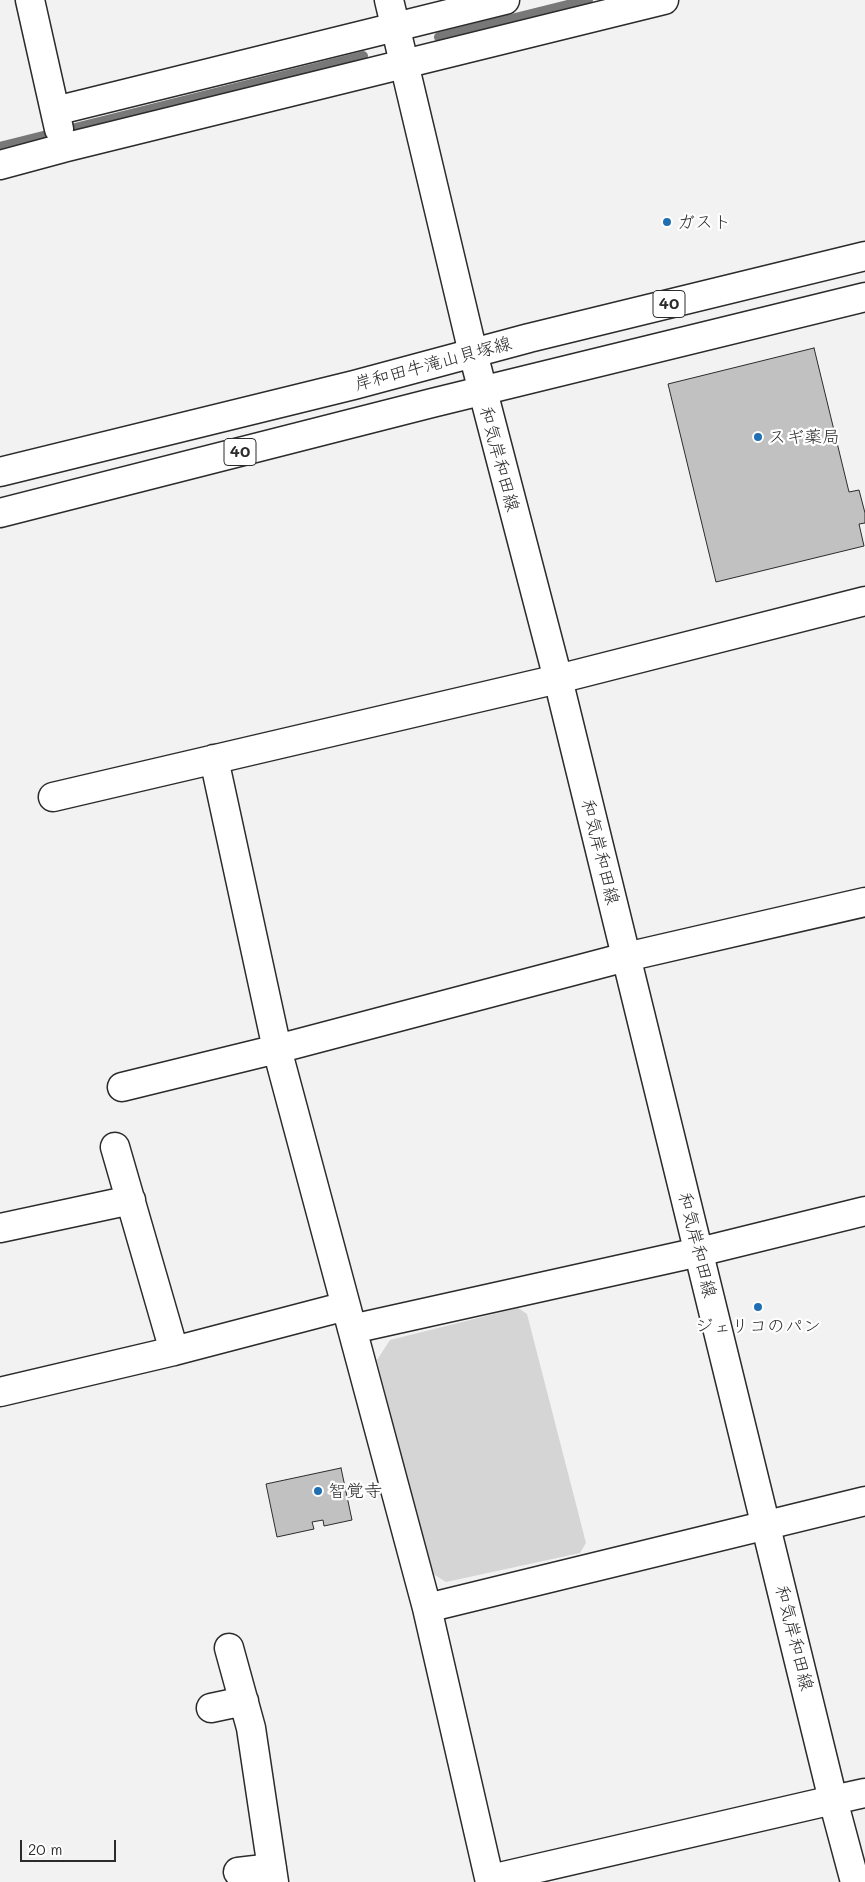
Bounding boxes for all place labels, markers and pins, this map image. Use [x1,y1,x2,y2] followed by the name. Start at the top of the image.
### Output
[677,211,731,233] place label: ガスト
[661,216,673,228] marker: ガスト
[768,426,840,448] place label: スギ薬局
[752,431,764,443] marker: スギ薬局
[752,1301,764,1313] marker: ジェリコのパン
[695,1315,821,1337] place label: ジェリコのパン
[328,1480,382,1502] place label: 智覚寺
[312,1485,324,1497] marker: 智覚寺

